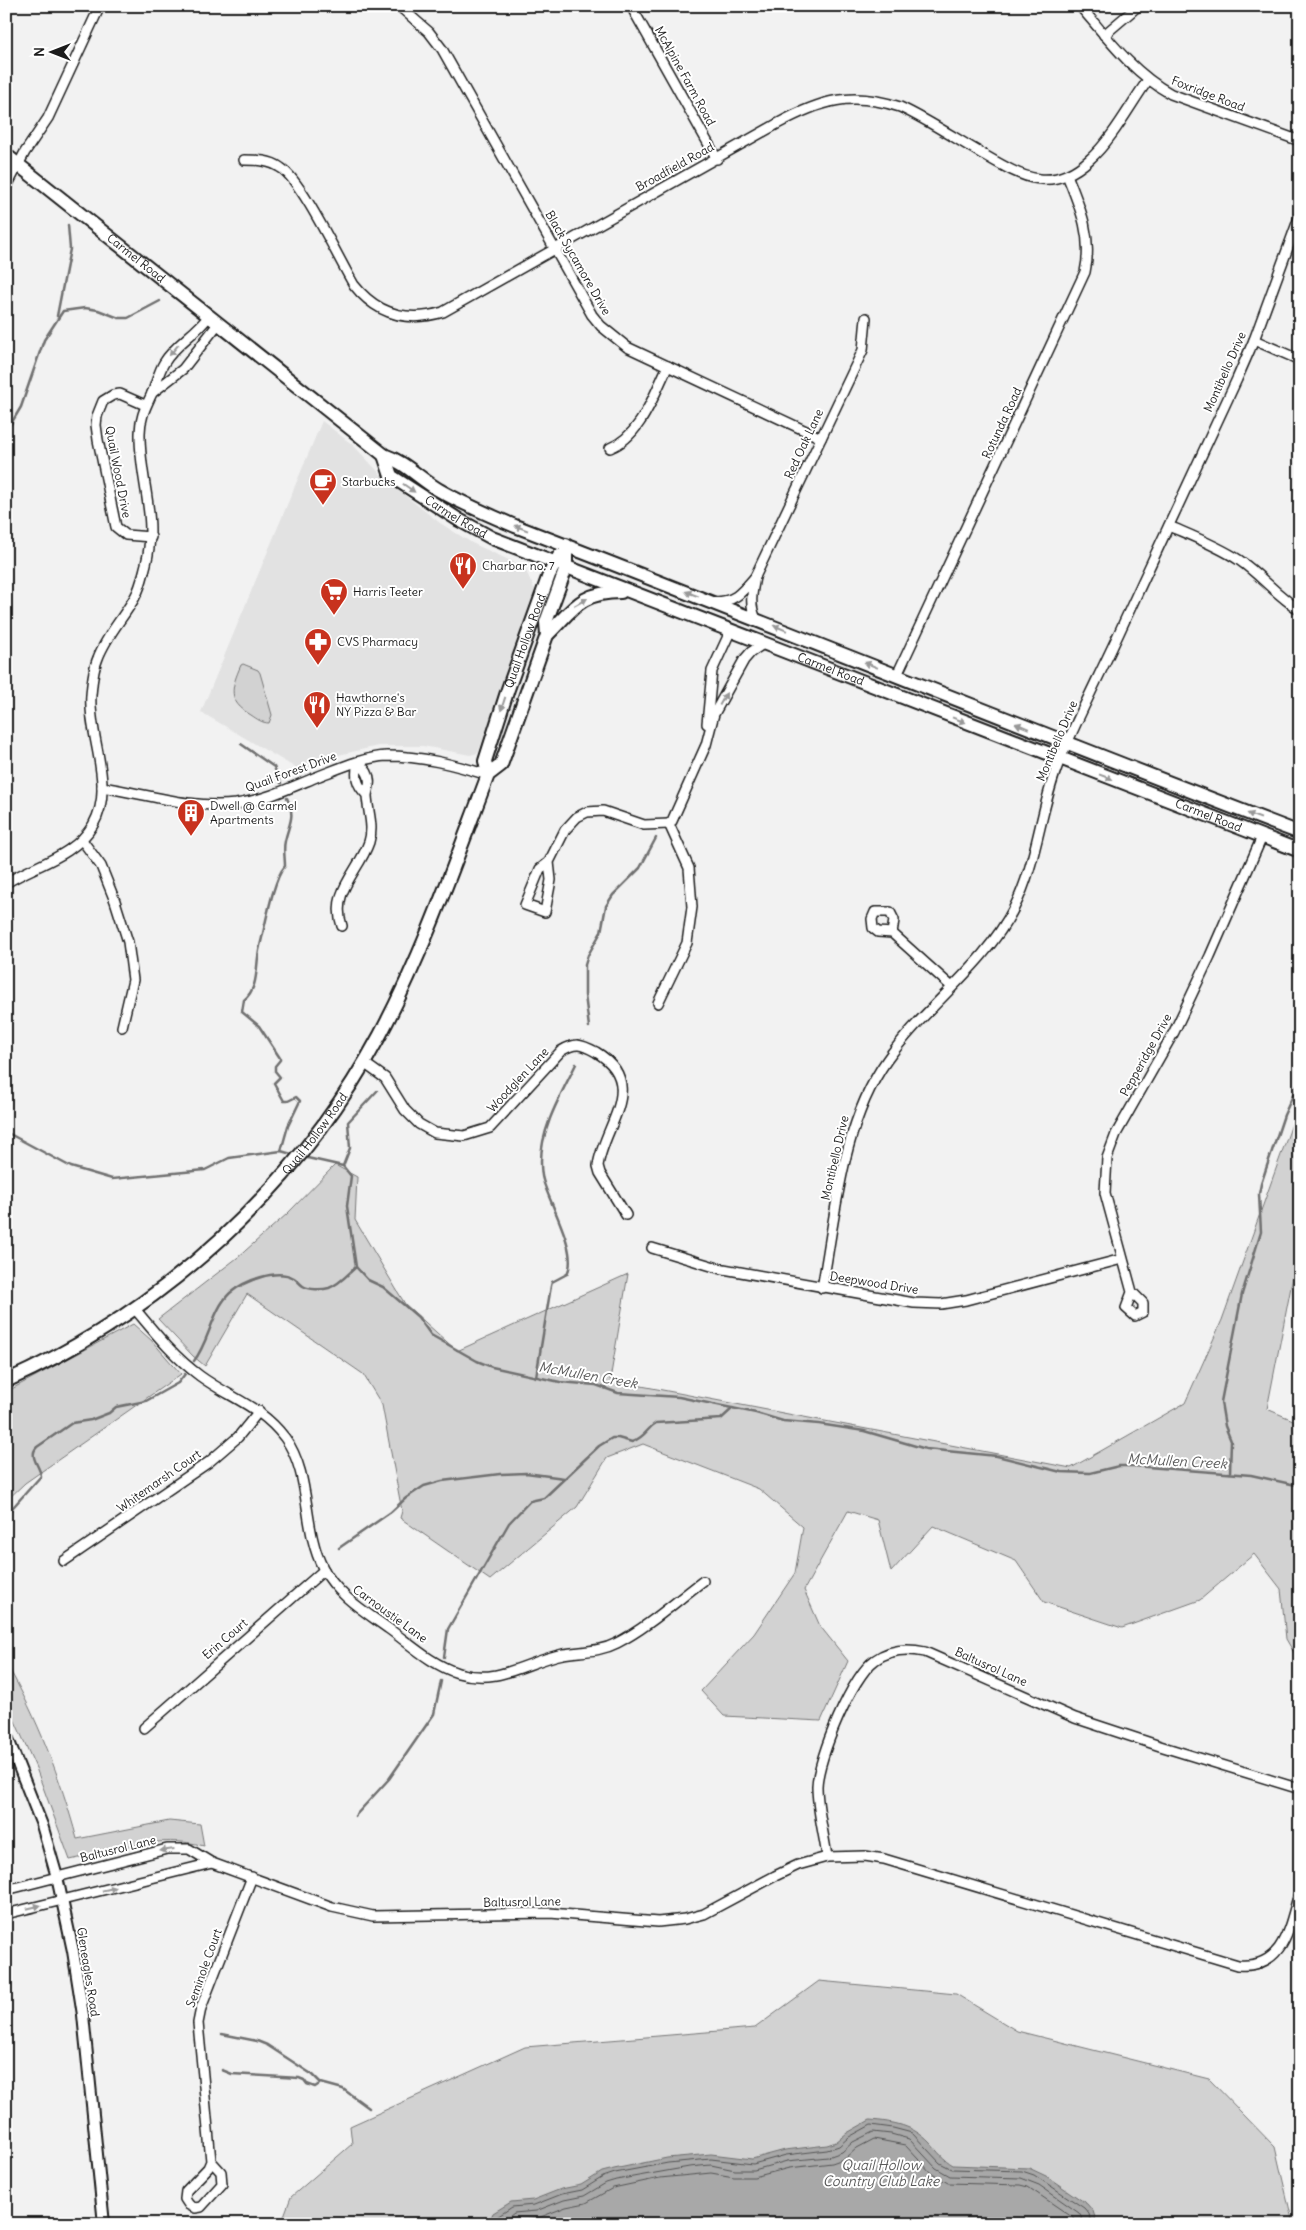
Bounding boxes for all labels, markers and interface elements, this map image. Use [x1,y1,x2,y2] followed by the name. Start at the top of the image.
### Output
[652,23,719,128] street label: McAlpine Farm Road
[28,28,78,78] north arrow
[30,47,48,57] text: N
[1169,73,1247,114] street label: Foxridge Road
[633,139,716,194] street label: Broadfield Road
[542,208,615,318] street label: Black Sycamore Drive
[104,230,169,286] street label: Carmel Road
[1200,329,1249,414] street label: Montibello Drive
[168,344,179,357] one-way arrow
[978,385,1025,461] street label: Rotunda Road
[781,406,826,481] street label: Red Oak Lane
[102,425,135,519] street label: Quail Wood Drive
[308,467,338,506] cafe icon: Starbucks
[342,474,396,489] place label: Starbucks
[402,483,415,493] one-way arrow
[422,492,490,541] street label: Carmel Road
[513,524,528,532] one-way arrow
[448,551,478,590] restaurant icon: Charbar no. 7
[482,558,555,573] place label: Charbar no. 7
[319,577,349,616] supermarket icon: Harris Teeter
[353,584,423,599] place label: Harris Teeter
[684,590,699,598] one-way arrow
[501,592,549,690] street label: Quail Hollow Road
[574,598,589,606] one-way arrow
[773,624,787,632] one-way arrow
[303,627,333,666] pharmacy icon: CVS Pharmacy
[337,634,418,649] place label: CVS Pharmacy
[795,649,866,688] street label: Carmel Road
[863,661,878,669] one-way arrow
[302,690,332,729] restaurant icon: Hawthorne's NY Pizza & Bar
[336,690,417,719] place label: Hawthorne's NY Pizza & Bar
[718,692,727,706] one-way arrow
[499,696,506,711] one-way arrow
[1033,698,1080,784] street label: Montibello Drive
[952,717,967,724] one-way arrow
[1014,722,1029,730] one-way arrow
[243,748,338,795] street label: Quail Forest Drive
[1098,774,1113,781] one-way arrow
[1173,795,1244,835] street label: Carmel Road
[176,798,206,837] building icon: Dwell @ Carmel Apartments
[210,798,297,827] place label: Dwell @ Carmel Apartments
[1246,812,1261,820] one-way arrow
[1117,1011,1175,1099] street label: Pepperidge Drive
[484,1044,552,1115] street label: Woodglen Lane
[279,1090,350,1178] street label: Quail Hollow Road
[817,1114,852,1202] street label: Montibello Drive
[829,1268,919,1297] street label: Deepwood Drive
[537,1357,640,1393] water label: McMullen Creek
[114,1446,204,1515] street label: Whitemarsh Court
[1127,1449,1228,1473] water label: McMullen Creek
[350,1582,430,1646] street label: Carnoustie Lane
[199,1615,250,1662] street label: Erin Court
[953,1644,1030,1689] street label: Baltusrol Lane
[78,1832,157,1865] street label: Baltusrol Lane
[159,1846,175,1854] one-way arrow
[102,1885,117,1893] one-way arrow
[483,1893,561,1910] street label: Baltusrol Lane
[26,1903,41,1911] one-way arrow
[74,1926,103,2018] street label: Gleneagles Road
[182,1926,225,2009] street label: Seminole Court
[823,2156,941,2190] water label: Quail Hollow Country Club Lake

